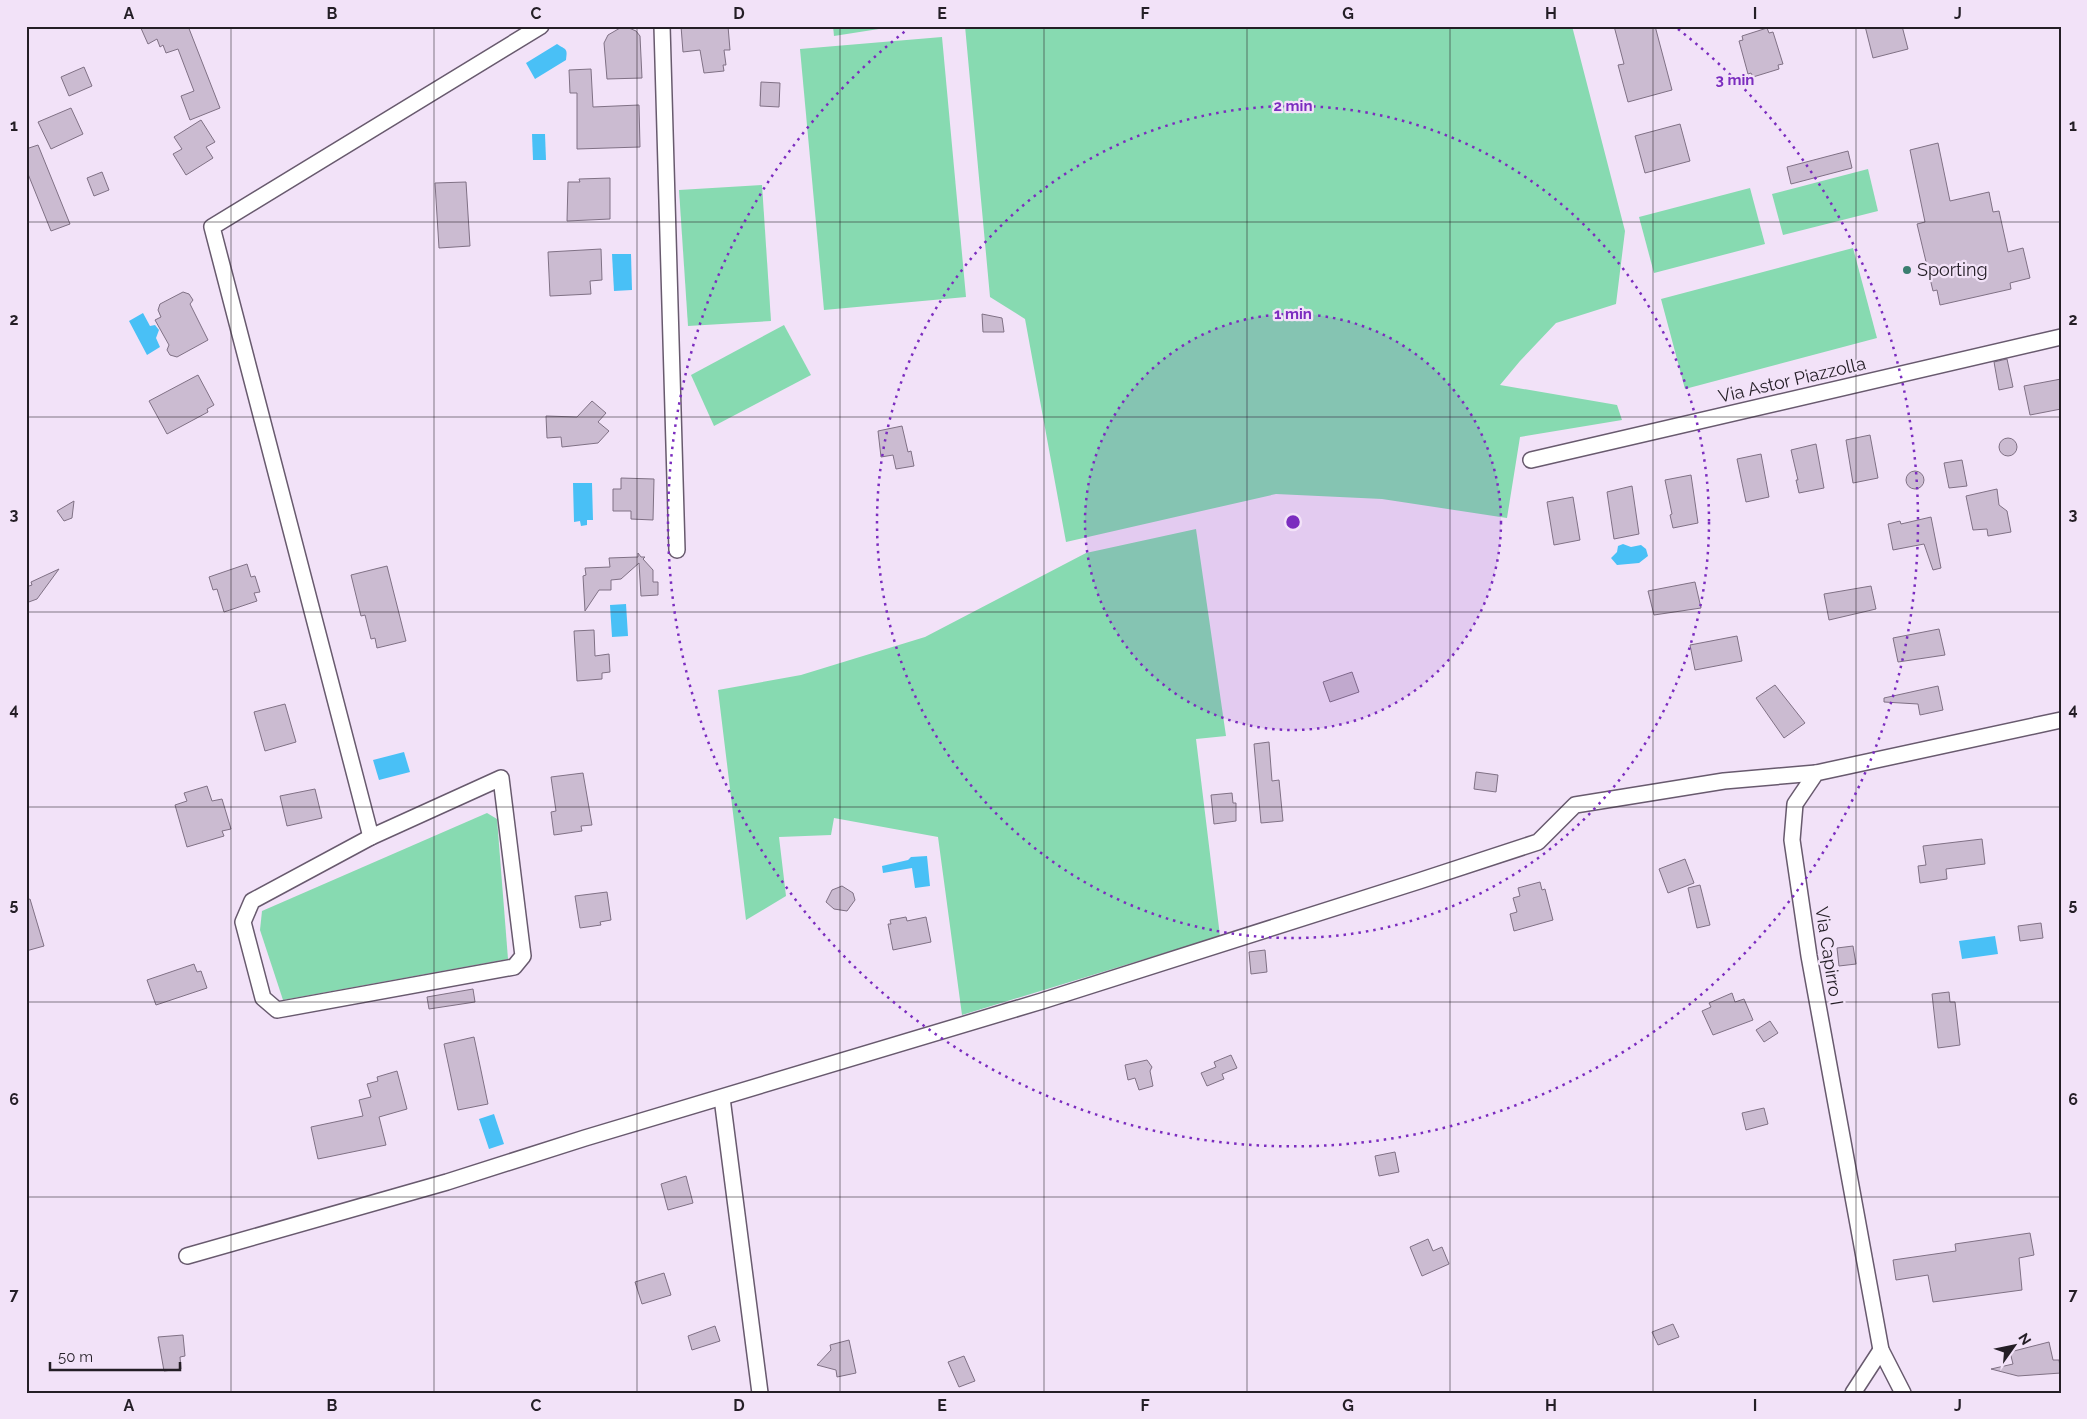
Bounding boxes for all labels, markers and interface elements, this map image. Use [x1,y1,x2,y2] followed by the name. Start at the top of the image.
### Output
[124,4,135,23] text: A
[327,4,338,23] text: B
[531,4,542,23] text: C
[733,4,745,23] text: D
[937,4,947,23] text: E
[1140,4,1150,23] text: F
[1342,4,1354,23] text: G
[1545,4,1557,23] text: H
[1753,4,1757,23] text: I
[1954,4,1962,23] text: J
[1716,71,1754,89] text: 3 min
[1274,97,1312,115] text: 2 min
[10,116,18,135] text: 1
[2069,116,2077,135] text: 1
[1917,259,1988,280] place label: Sporting
[1901,264,1913,276] marker: Sporting
[1274,305,1312,323] text: 1 min
[9,310,19,329] text: 2
[2068,310,2078,329] text: 2
[1716,352,1868,407] street label: Via Astor Piazzolla
[10,505,19,524] text: 3
[2069,505,2078,524] text: 3
[1284,513,1302,531] centre of rings
[9,700,19,719] text: 4
[2068,700,2078,719] text: 4
[10,895,19,914] text: 5
[2069,895,2078,914] text: 5
[1811,905,1848,1007] street label: Via Capirro I
[9,1090,19,1109] text: 6
[2068,1090,2078,1109] text: 6
[10,1285,19,1304] text: 7
[2069,1285,2078,1304] text: 7
[1990,1322,2040,1372] north arrow
[2015,1330,2035,1348] text: N
[50,1339,180,1371] scale bar
[58,1348,93,1366] text: 50 m
[124,1396,135,1415] text: A
[327,1396,338,1415] text: B
[531,1396,542,1415] text: C
[733,1396,745,1415] text: D
[937,1396,947,1415] text: E
[1140,1396,1150,1415] text: F
[1342,1396,1354,1415] text: G
[1545,1396,1557,1415] text: H
[1753,1396,1757,1415] text: I
[1954,1396,1962,1415] text: J

